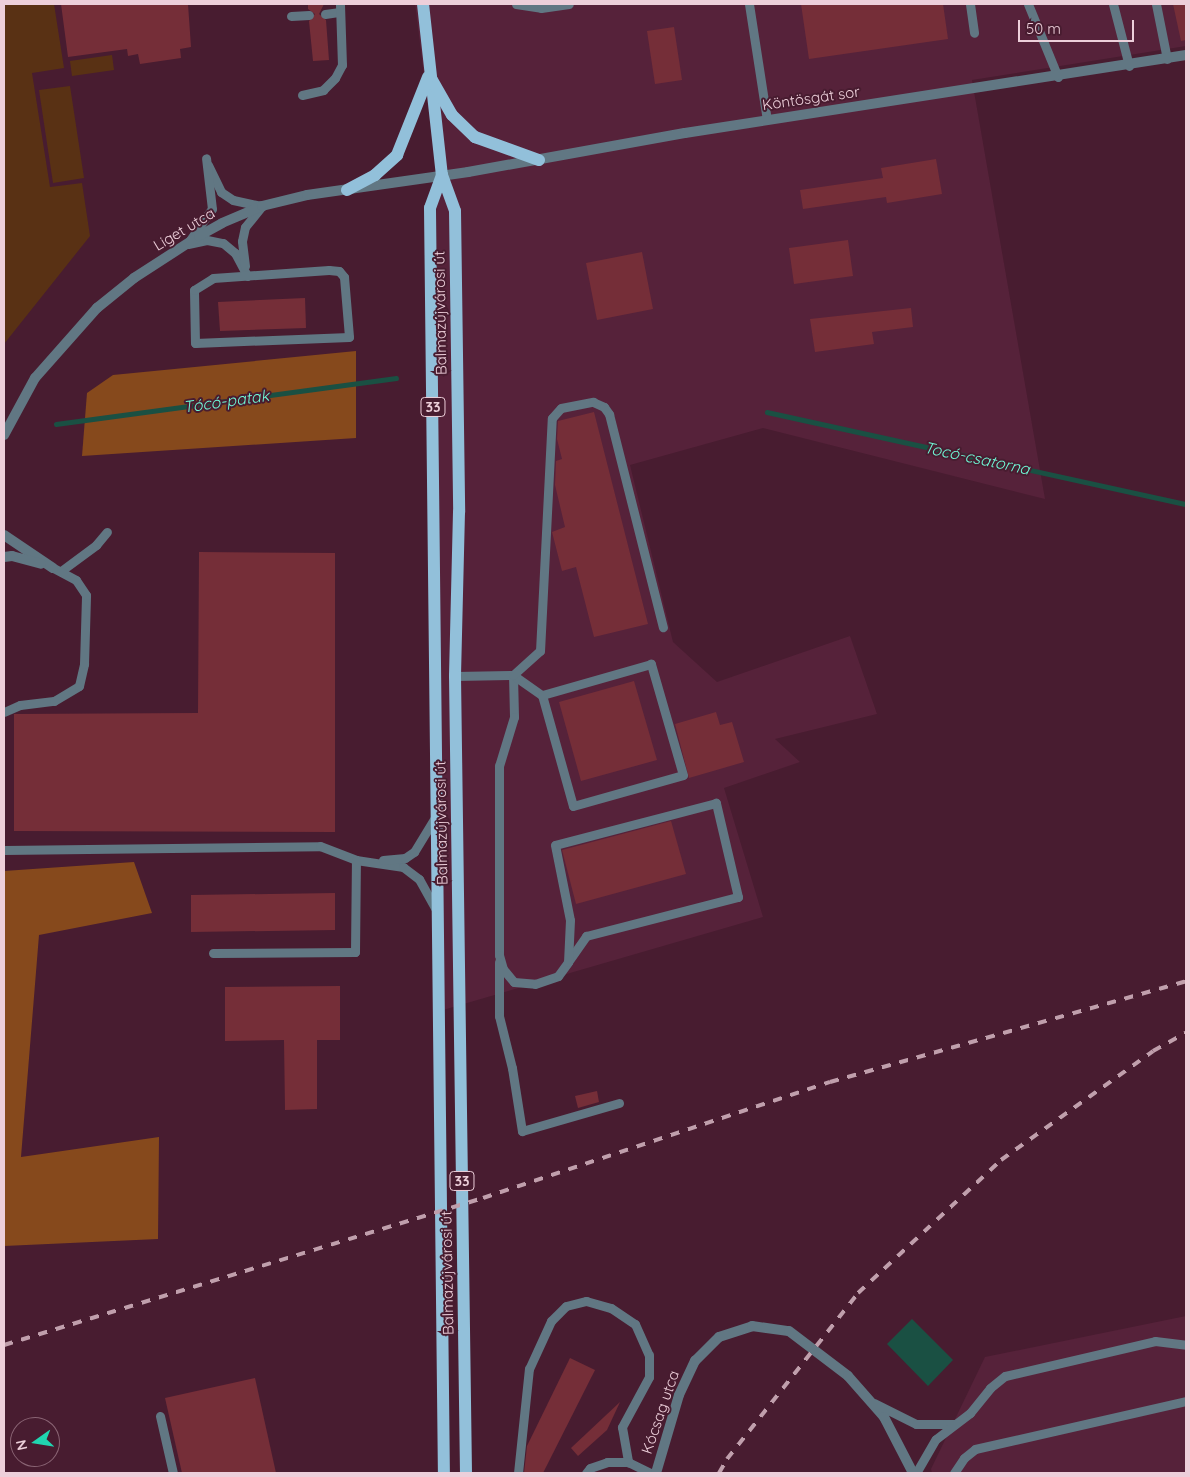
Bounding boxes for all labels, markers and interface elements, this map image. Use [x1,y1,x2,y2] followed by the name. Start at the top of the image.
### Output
[1020,10,1136,42] scale bar
[1026,19,1061,38] text: 50 m
[761,82,861,114] street label: Köntösgát sor
[150,204,218,254] street label: Liget utca
[430,251,450,375] street label: Balmazújvárosi út
[182,385,270,417] water label: Tócó-patak
[419,396,447,418] road number: 33
[923,437,1031,479] water label: Tocó-csatorna
[431,761,451,885] street label: Balmazújvárosi út
[448,1170,476,1192] road number: 33
[437,1211,457,1335] street label: Balmazújvárosi út
[637,1368,683,1456] street label: Kócsag utca
[10,1417,60,1467] north arrow
[11,1438,31,1452] text: N

